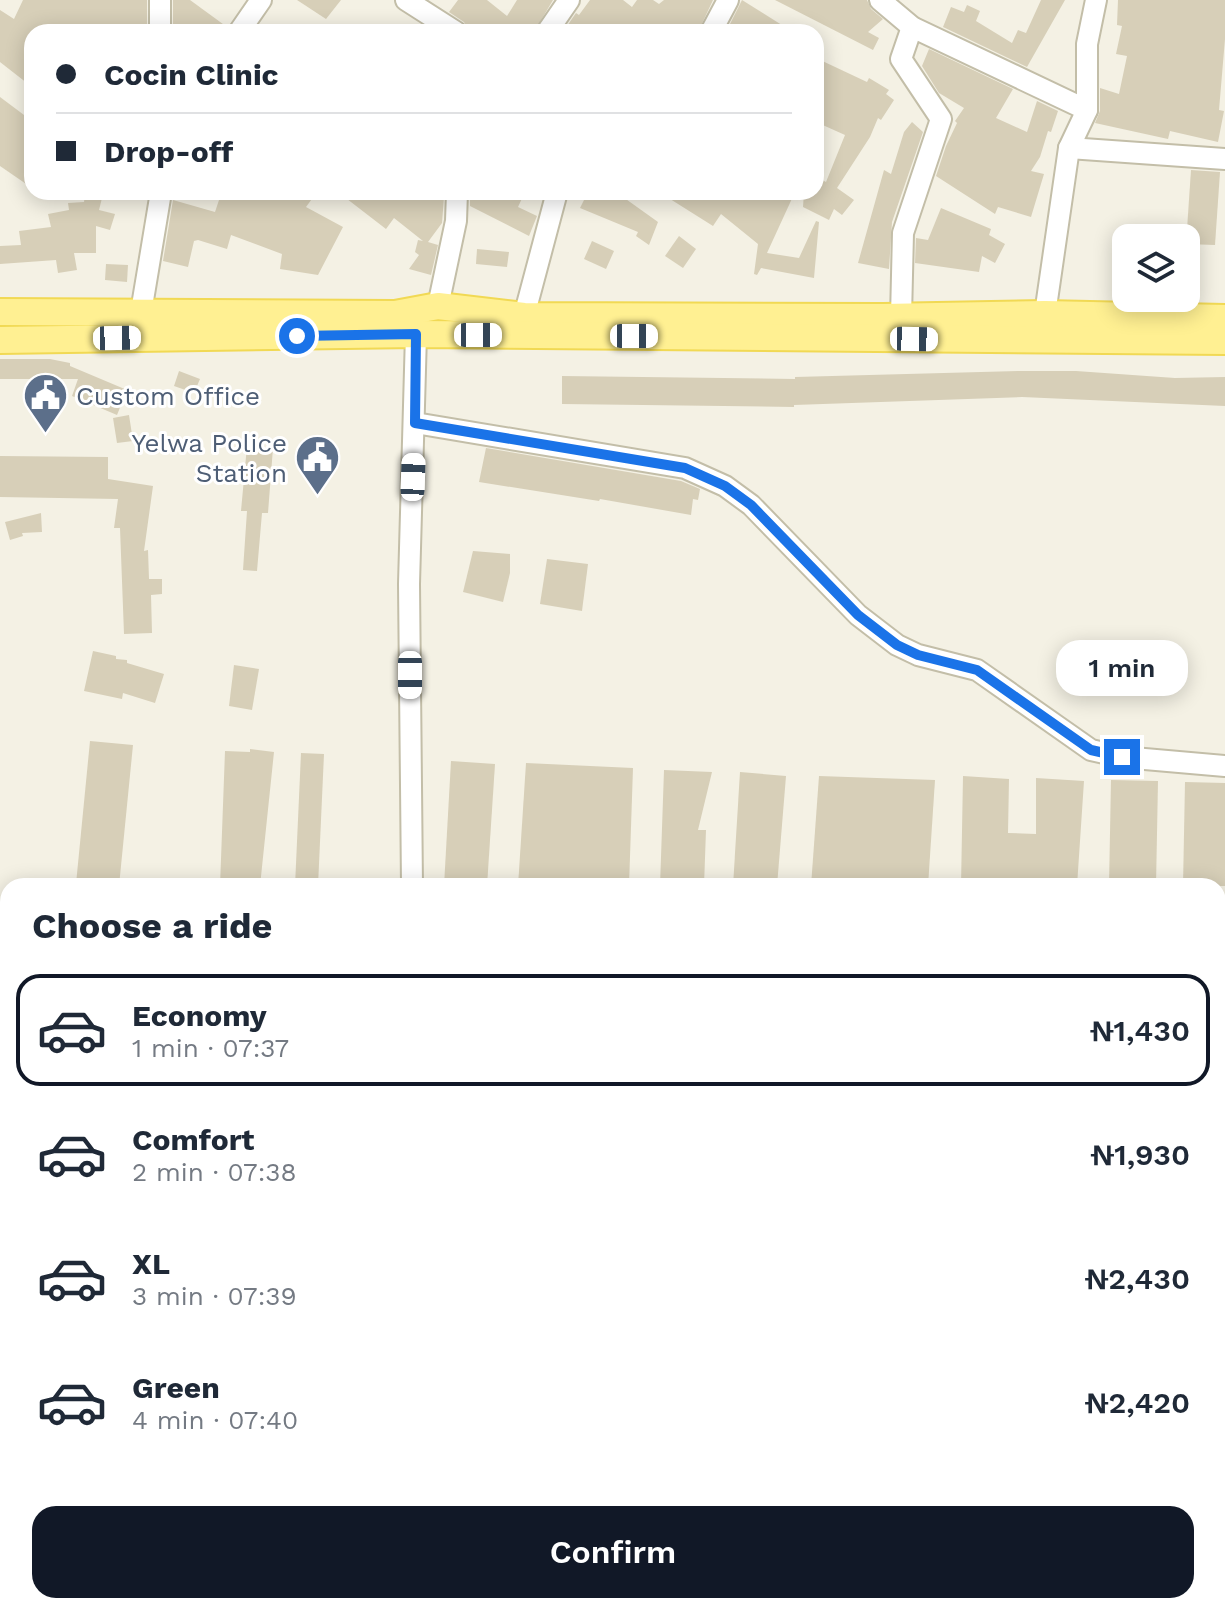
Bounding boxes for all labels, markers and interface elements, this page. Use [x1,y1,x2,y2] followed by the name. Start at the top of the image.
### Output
[104,57,279,92] text: Cocin Clinic
[104,134,233,169] text: Drop-off
[1112,224,1200,312] map controls
[1112,224,1200,312] button: layers
[279,318,315,354] route start
[454,323,502,347] car
[610,324,658,348] car
[93,326,141,350] car
[890,327,938,351] car
[21,372,69,435] public building icon: Custom Office
[76,381,260,411] place label: Custom Office
[131,428,287,488] place label: Yelwa Police Station
[294,434,342,497] public building icon: Yelwa Police Station
[400,453,426,501] car
[1056,641,1188,697] callout: 1 min
[398,651,422,699] car
[1089,653,1155,683] text: 1 min
[1104,739,1140,775] route end
[32,905,272,947] text: Choose a ride
[36,994,108,1066] icon: car
[132,998,267,1033] text: Economy
[1090,1013,1190,1048] text: ₦1,430
[132,1033,289,1063] text: 1 min · 07:37
[36,1118,108,1190] icon: car
[132,1122,254,1157] text: Comfort
[1090,1137,1190,1172] text: ₦1,930
[132,1157,297,1187] text: 2 min · 07:38
[36,1242,108,1314] icon: car
[132,1246,170,1281] text: XL
[1084,1261,1190,1296] text: ₦2,430
[132,1281,297,1311] text: 3 min · 07:39
[36,1366,108,1438] icon: car
[132,1370,220,1405] text: Green
[1085,1385,1190,1420] text: ₦2,420
[132,1405,298,1435] text: 4 min · 07:40
[32,1506,1194,1598] button: Confirm

